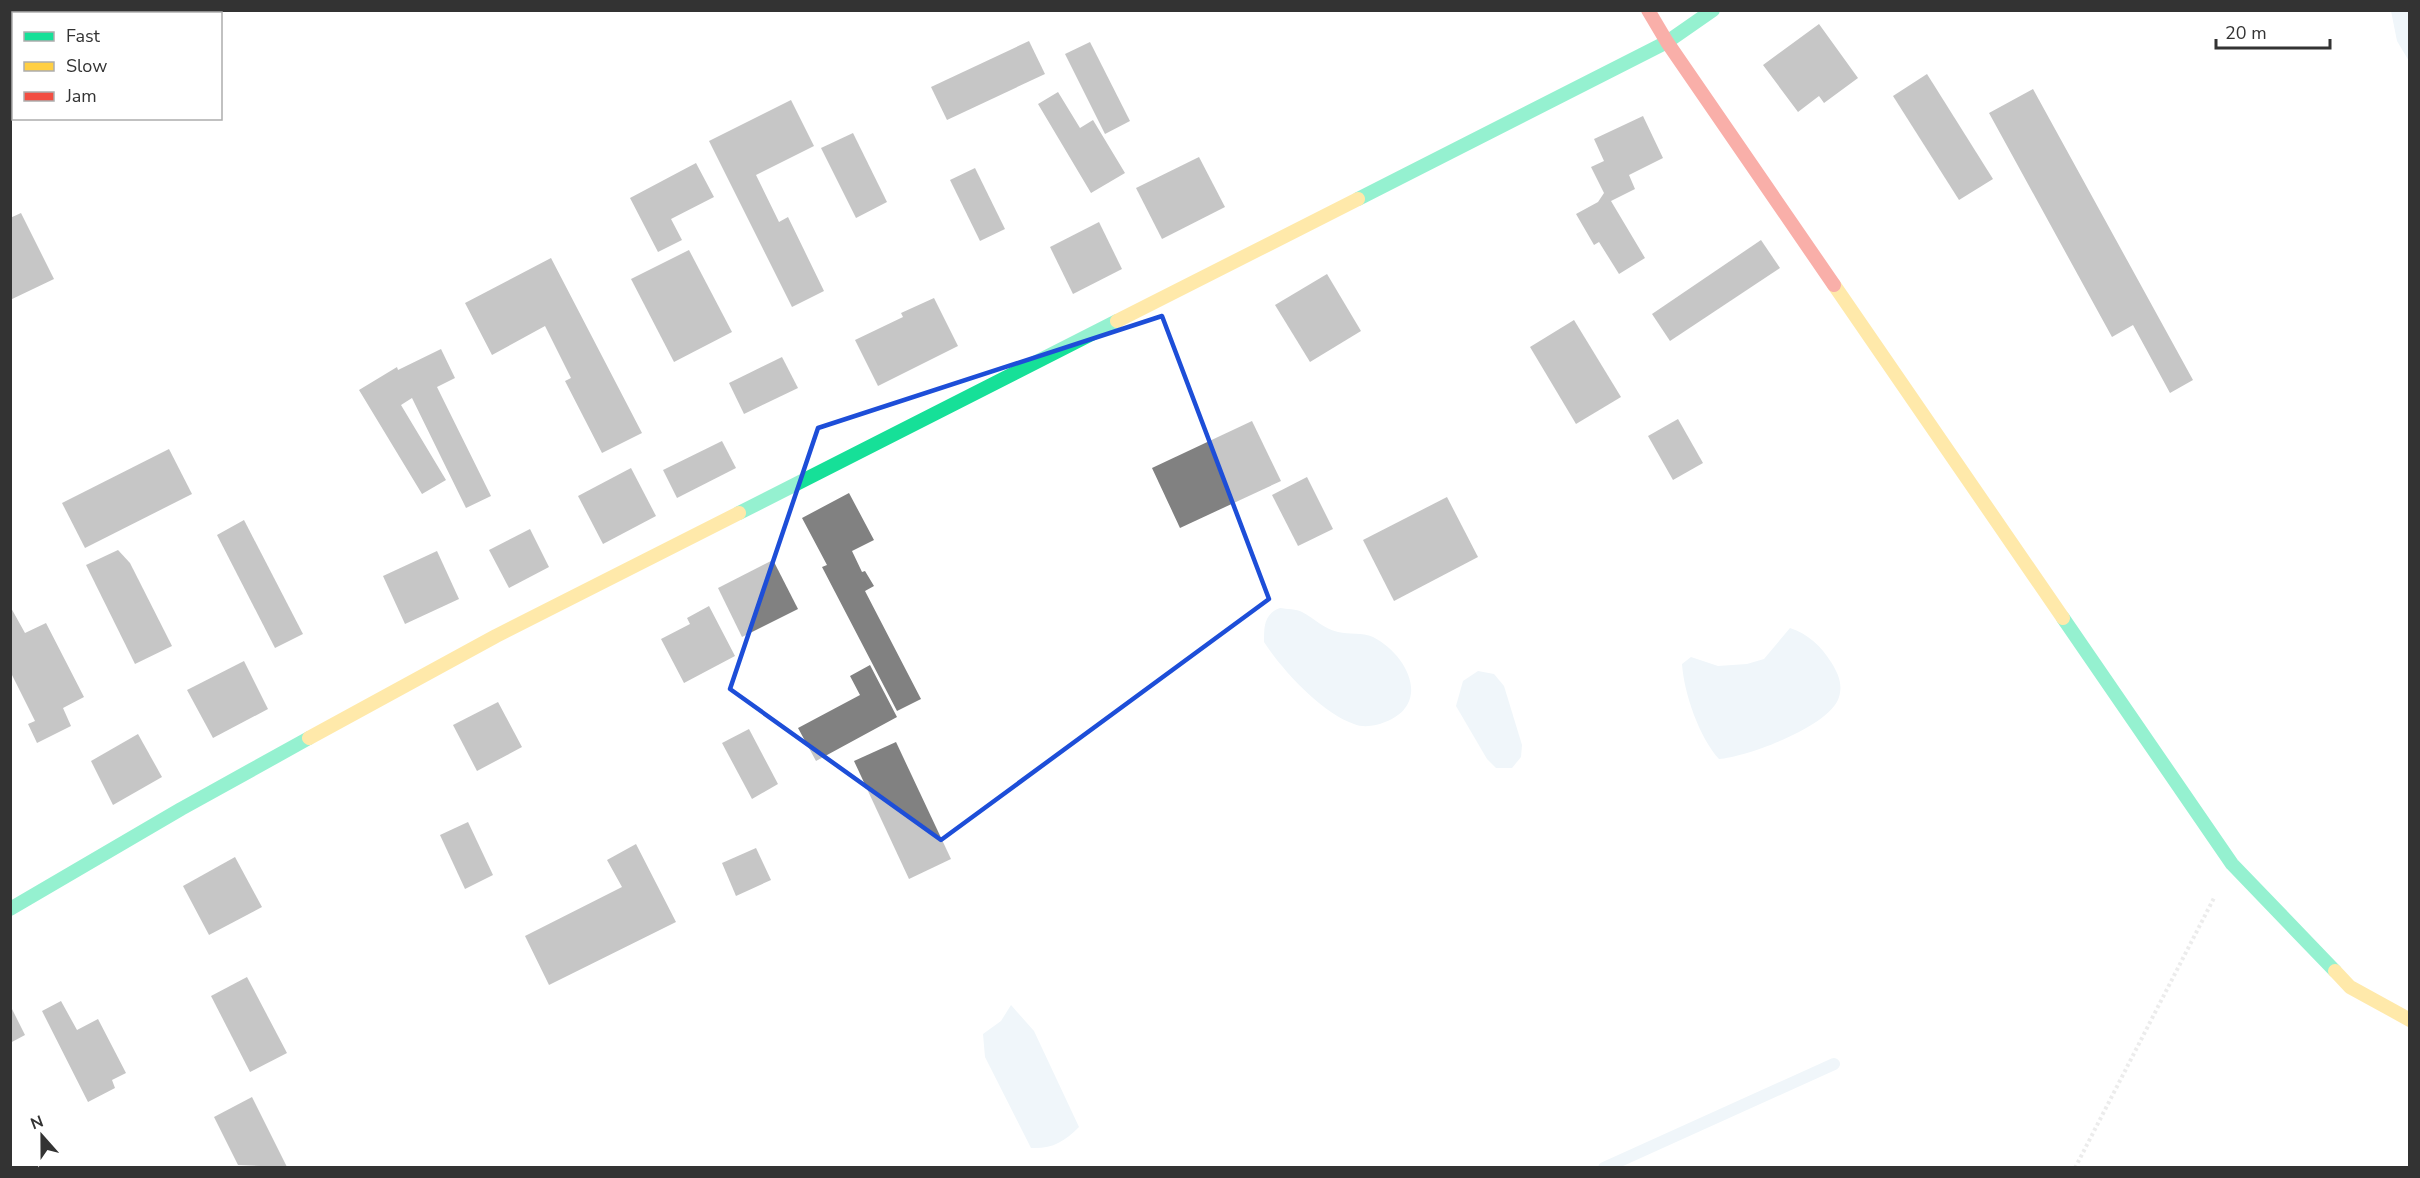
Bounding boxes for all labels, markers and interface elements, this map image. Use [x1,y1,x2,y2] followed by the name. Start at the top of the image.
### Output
[12,12,222,120] legend
[2216,12,2330,50] scale bar
[2225,21,2267,45] text: 20 m
[66,24,101,48] text: Fast
[66,54,107,78] text: Slow
[65,84,97,108] text: Jam
[12,1106,72,1166] north arrow
[27,1111,47,1135] text: N

